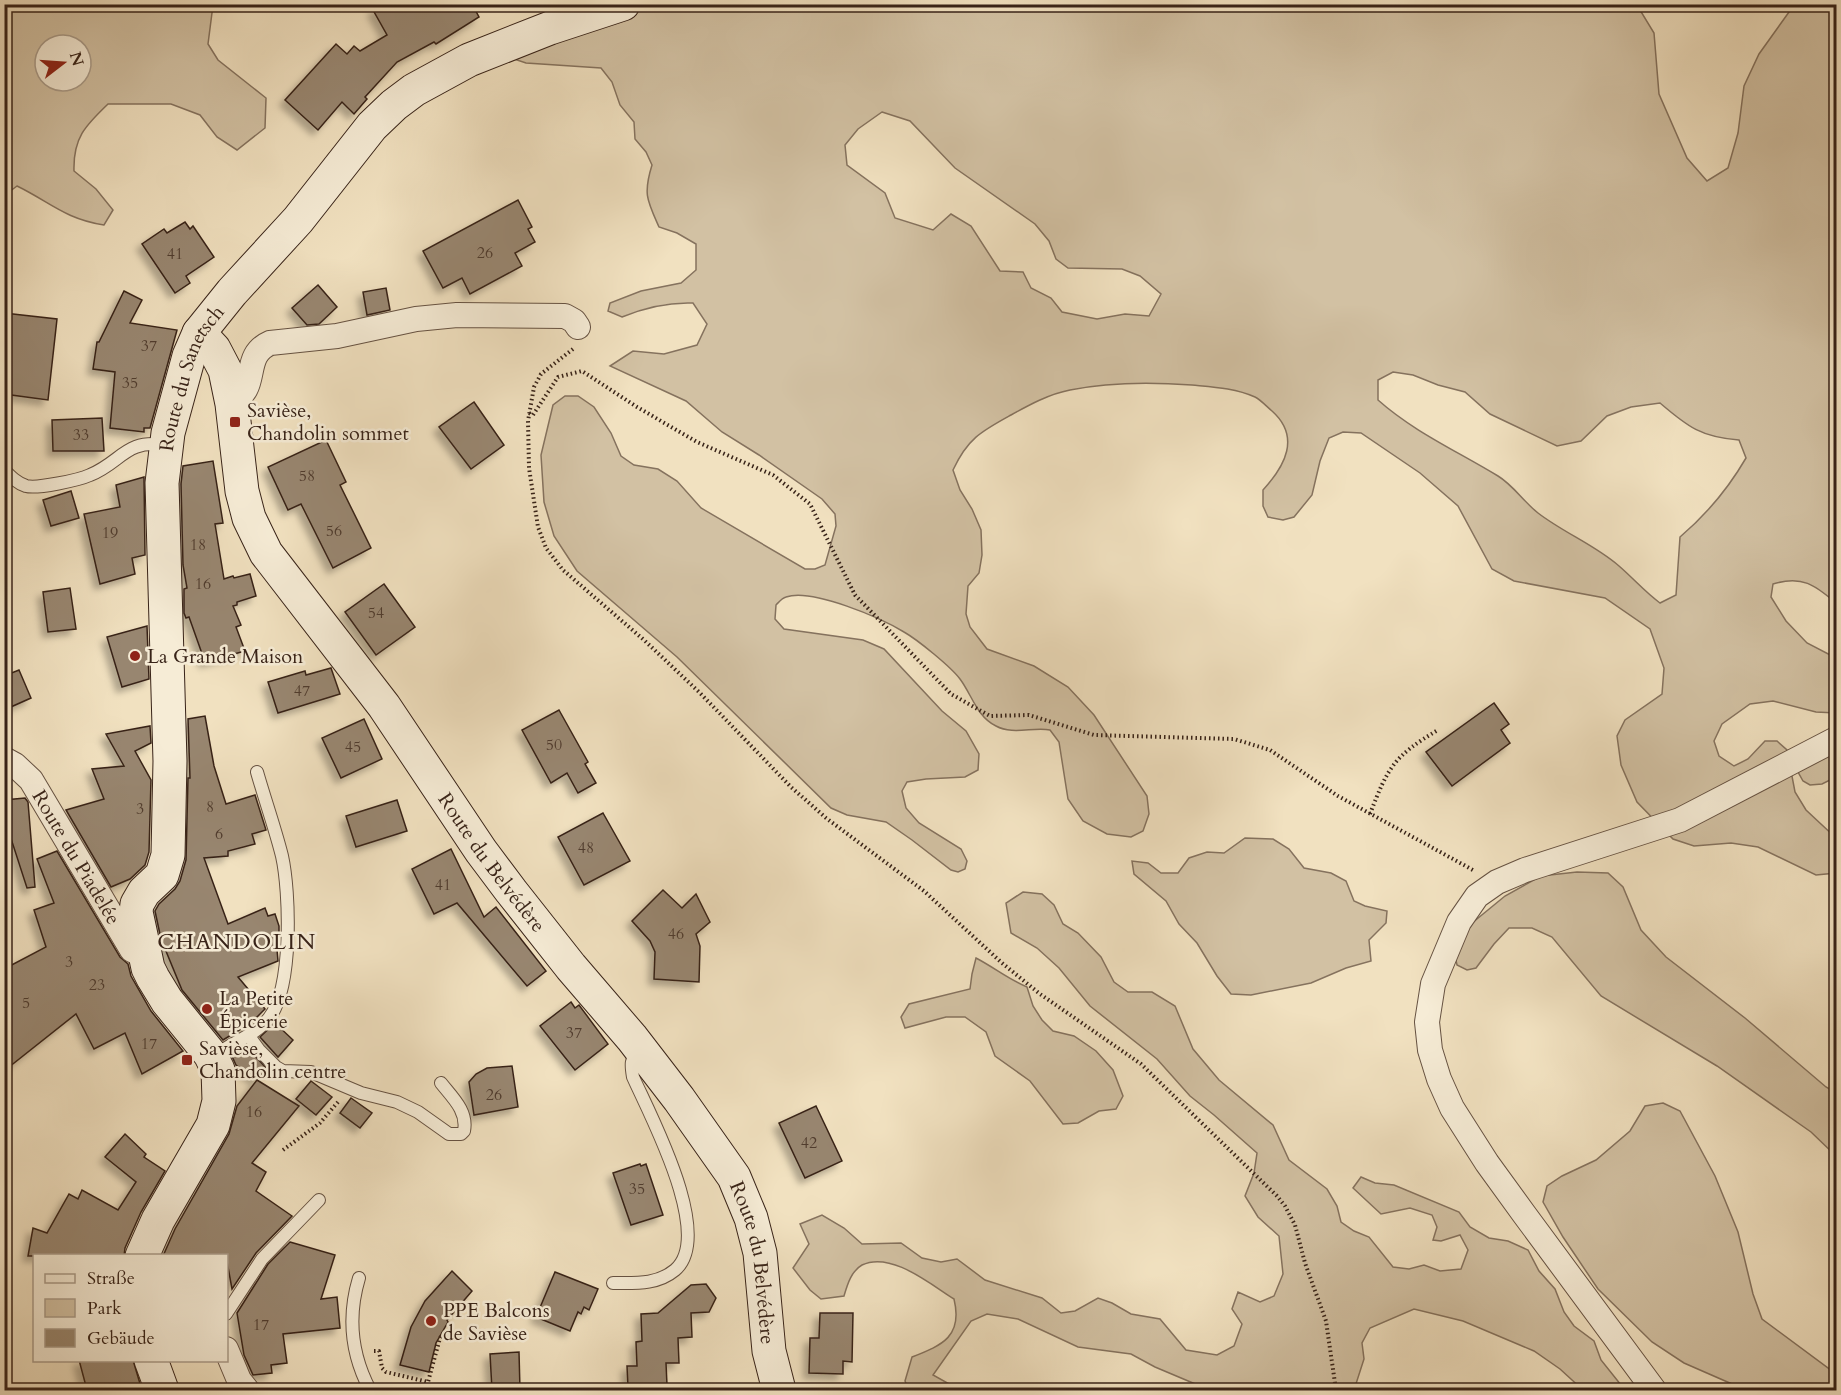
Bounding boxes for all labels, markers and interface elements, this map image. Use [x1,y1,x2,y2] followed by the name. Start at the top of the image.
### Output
[33,33,93,93] north arrow
[64,49,89,69] text: N
[477,242,493,264] house number: 26
[167,243,183,265] house number: 41
[153,300,230,453] street label: Route du Sanetsch
[141,335,157,357] house number: 37
[122,372,138,394] house number: 35
[247,397,410,447] place label: Savièse, Chandolin sommet
[228,415,242,429] marker: Savièse, Chandolin sommet
[73,424,89,446] house number: 33
[299,465,315,487] house number: 58
[326,520,342,542] house number: 56
[102,522,118,544] house number: 19
[190,534,206,556] house number: 18
[195,573,211,595] house number: 16
[368,602,384,624] house number: 54
[147,643,304,670] place label: La Grande Maison
[128,649,142,663] marker: La Grande Maison
[294,680,310,702] house number: 47
[546,734,562,756] house number: 50
[345,736,361,758] house number: 45
[26,785,127,930] street label: Route du Piadelée
[432,787,552,938] street label: Route du Belvédère
[206,796,214,818] house number: 8
[136,798,144,820] house number: 3
[215,823,223,845] house number: 6
[578,837,594,859] house number: 48
[435,874,451,896] house number: 41
[668,923,684,945] house number: 46
[157,927,317,957] district label: CHANDOLIN
[65,951,73,973] house number: 3
[89,974,105,996] house number: 23
[219,985,293,1035] place label: La Petite Épicerie
[22,992,30,1014] house number: 5
[200,1002,214,1016] marker: La Petite Épicerie
[566,1022,582,1044] house number: 37
[141,1033,157,1055] house number: 17
[199,1035,346,1085] place label: Savièse, Chandolin centre
[180,1053,194,1067] marker: Savièse, Chandolin centre
[486,1084,502,1106] house number: 26
[246,1101,262,1123] house number: 16
[801,1132,817,1154] house number: 42
[723,1177,781,1345] street label: Route du Belvédère
[629,1178,645,1200] house number: 35
[33,1254,228,1362] legend
[87,1266,135,1291] text: Straße
[87,1296,122,1321] text: Park
[443,1297,550,1347] place label: PPE Balcons de Savièse
[253,1314,269,1336] house number: 17
[424,1314,438,1328] marker: PPE Balcons de Savièse
[87,1326,155,1351] text: Gebäude

